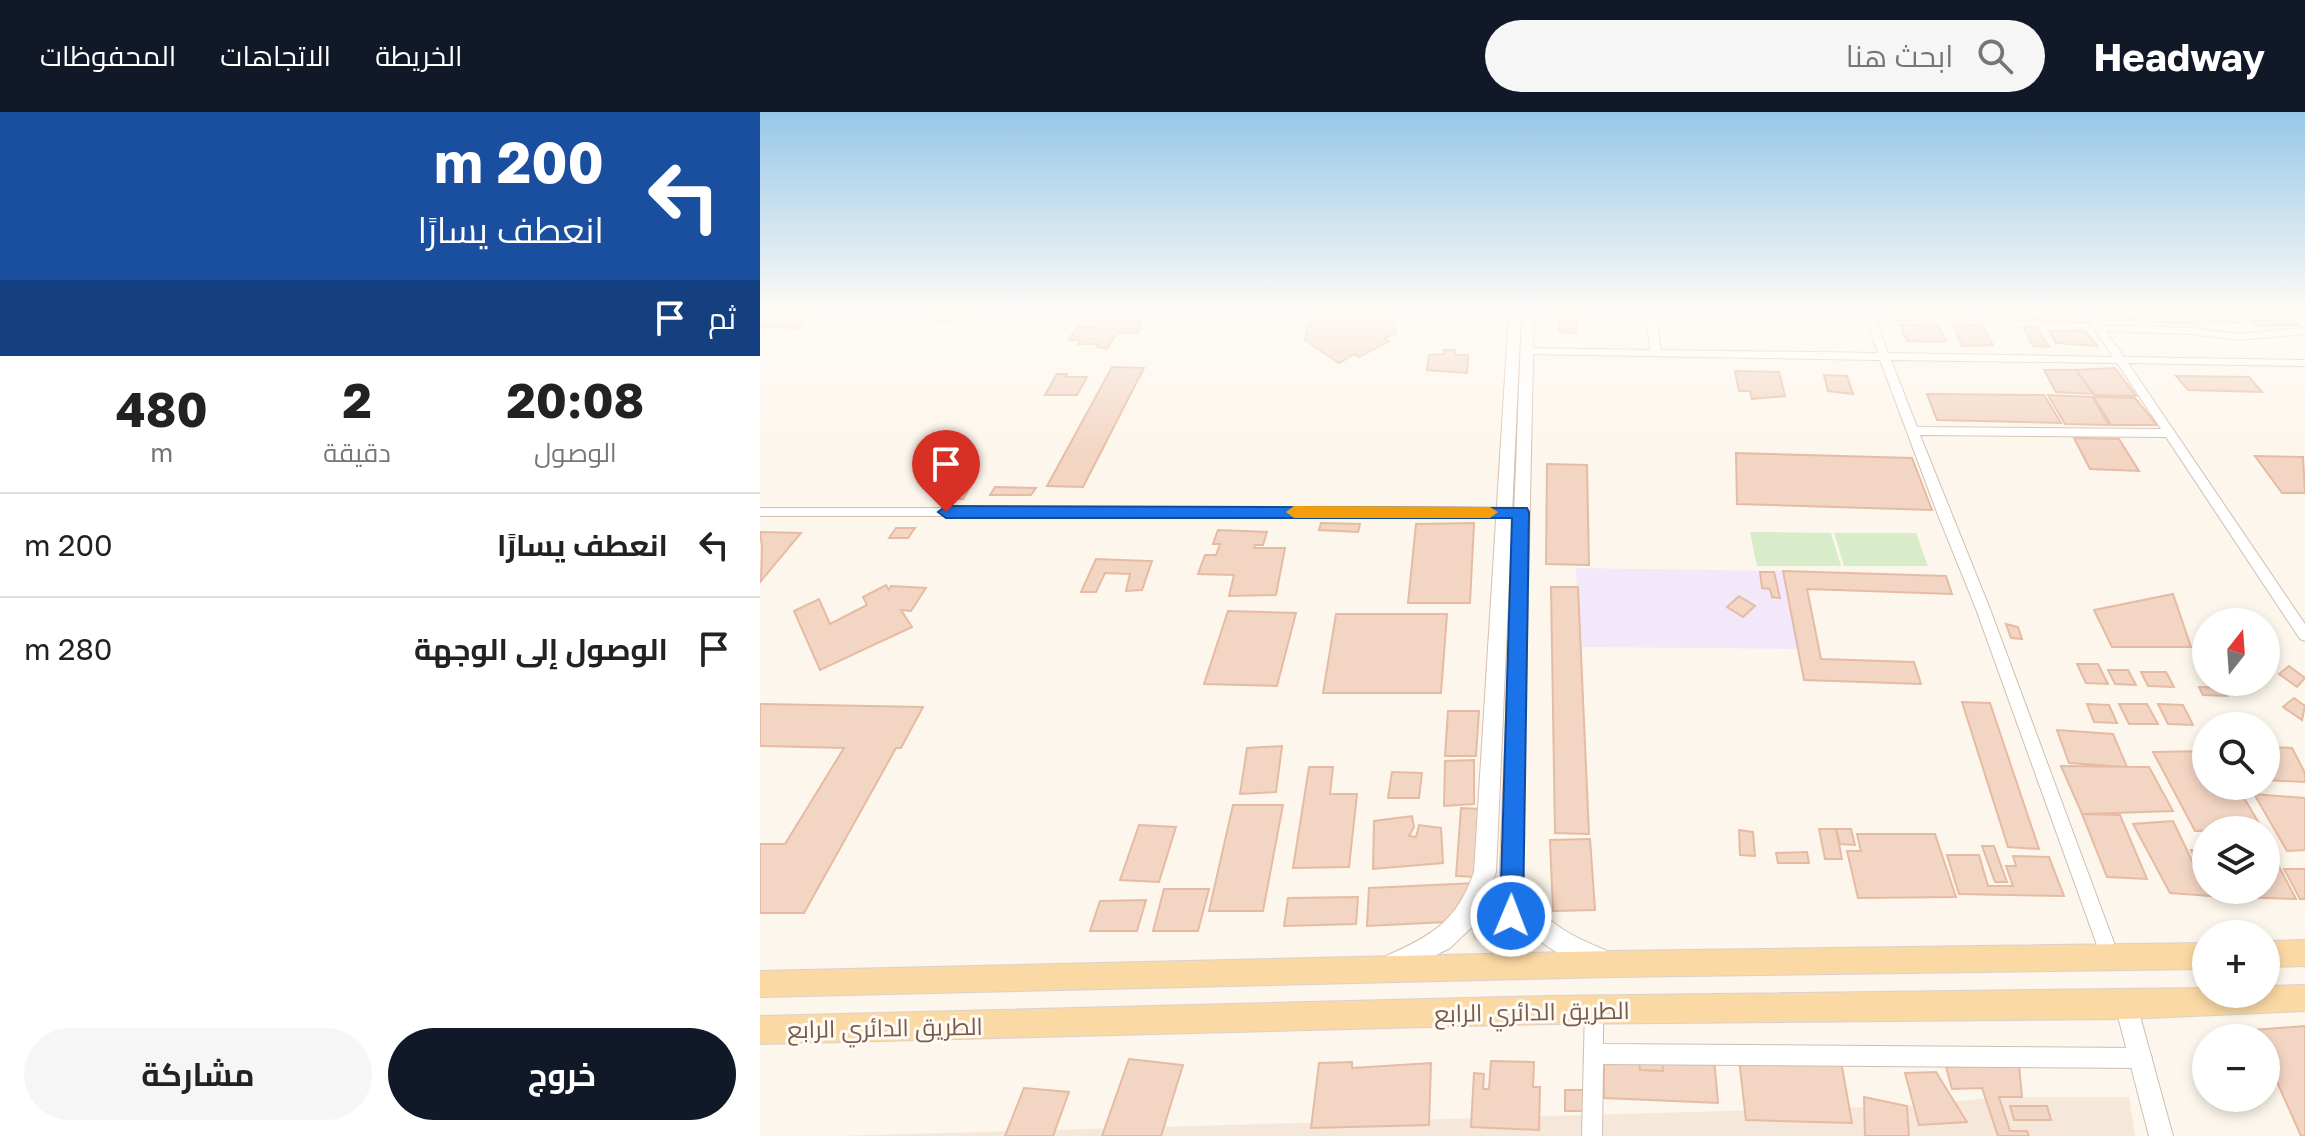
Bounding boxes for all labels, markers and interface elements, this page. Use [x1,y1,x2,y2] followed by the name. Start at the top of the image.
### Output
[1485,20,2045,92] search box
[1973,34,2017,78] icon: search
[2093,34,2265,79] text: Headway
[1846,38,1953,74] text: ابحث هنا
[40,39,176,72] text: المحفوظات
[220,39,331,72] text: الاتجاهات
[375,39,463,72] text: الخريطة
[434,128,604,195] text: 200 m
[632,144,736,248] icon: left
[418,208,604,251] text: انعطف يسارًا
[648,296,692,340] icon: arrive
[708,300,736,336] text: ثم
[342,371,372,429] text: 2
[507,371,644,429] text: 20:08
[116,380,208,438] text: 480
[912,430,980,512] pin
[150,437,173,468] text: m
[323,437,391,468] text: دقيقة
[534,437,617,468] text: الوصول
[924,442,968,486] icon: arrive
[692,523,736,567] icon: left
[24,527,113,563] text: 200 m
[497,527,668,563] text: انعطف يسارًا
[2192,608,2280,696] north arrow
[2192,608,2280,1112] map controls
[692,627,736,671] icon: arrive
[24,631,112,667] text: 280 m
[414,631,668,667] text: الوصول إلى الوجهة
[2192,712,2280,800] button: search
[2192,816,2280,904] button: layers
[1469,874,1553,958] position arrow
[2192,920,2280,1008] button: +
[1434,995,1630,1032] street label: الطريق الدائري الرابع
[787,1011,983,1048] street label: الطريق الدائري الرابع
[2192,1024,2280,1112] button: −
[24,1028,372,1120] button: مشاركة
[388,1028,736,1120] button: خروج

